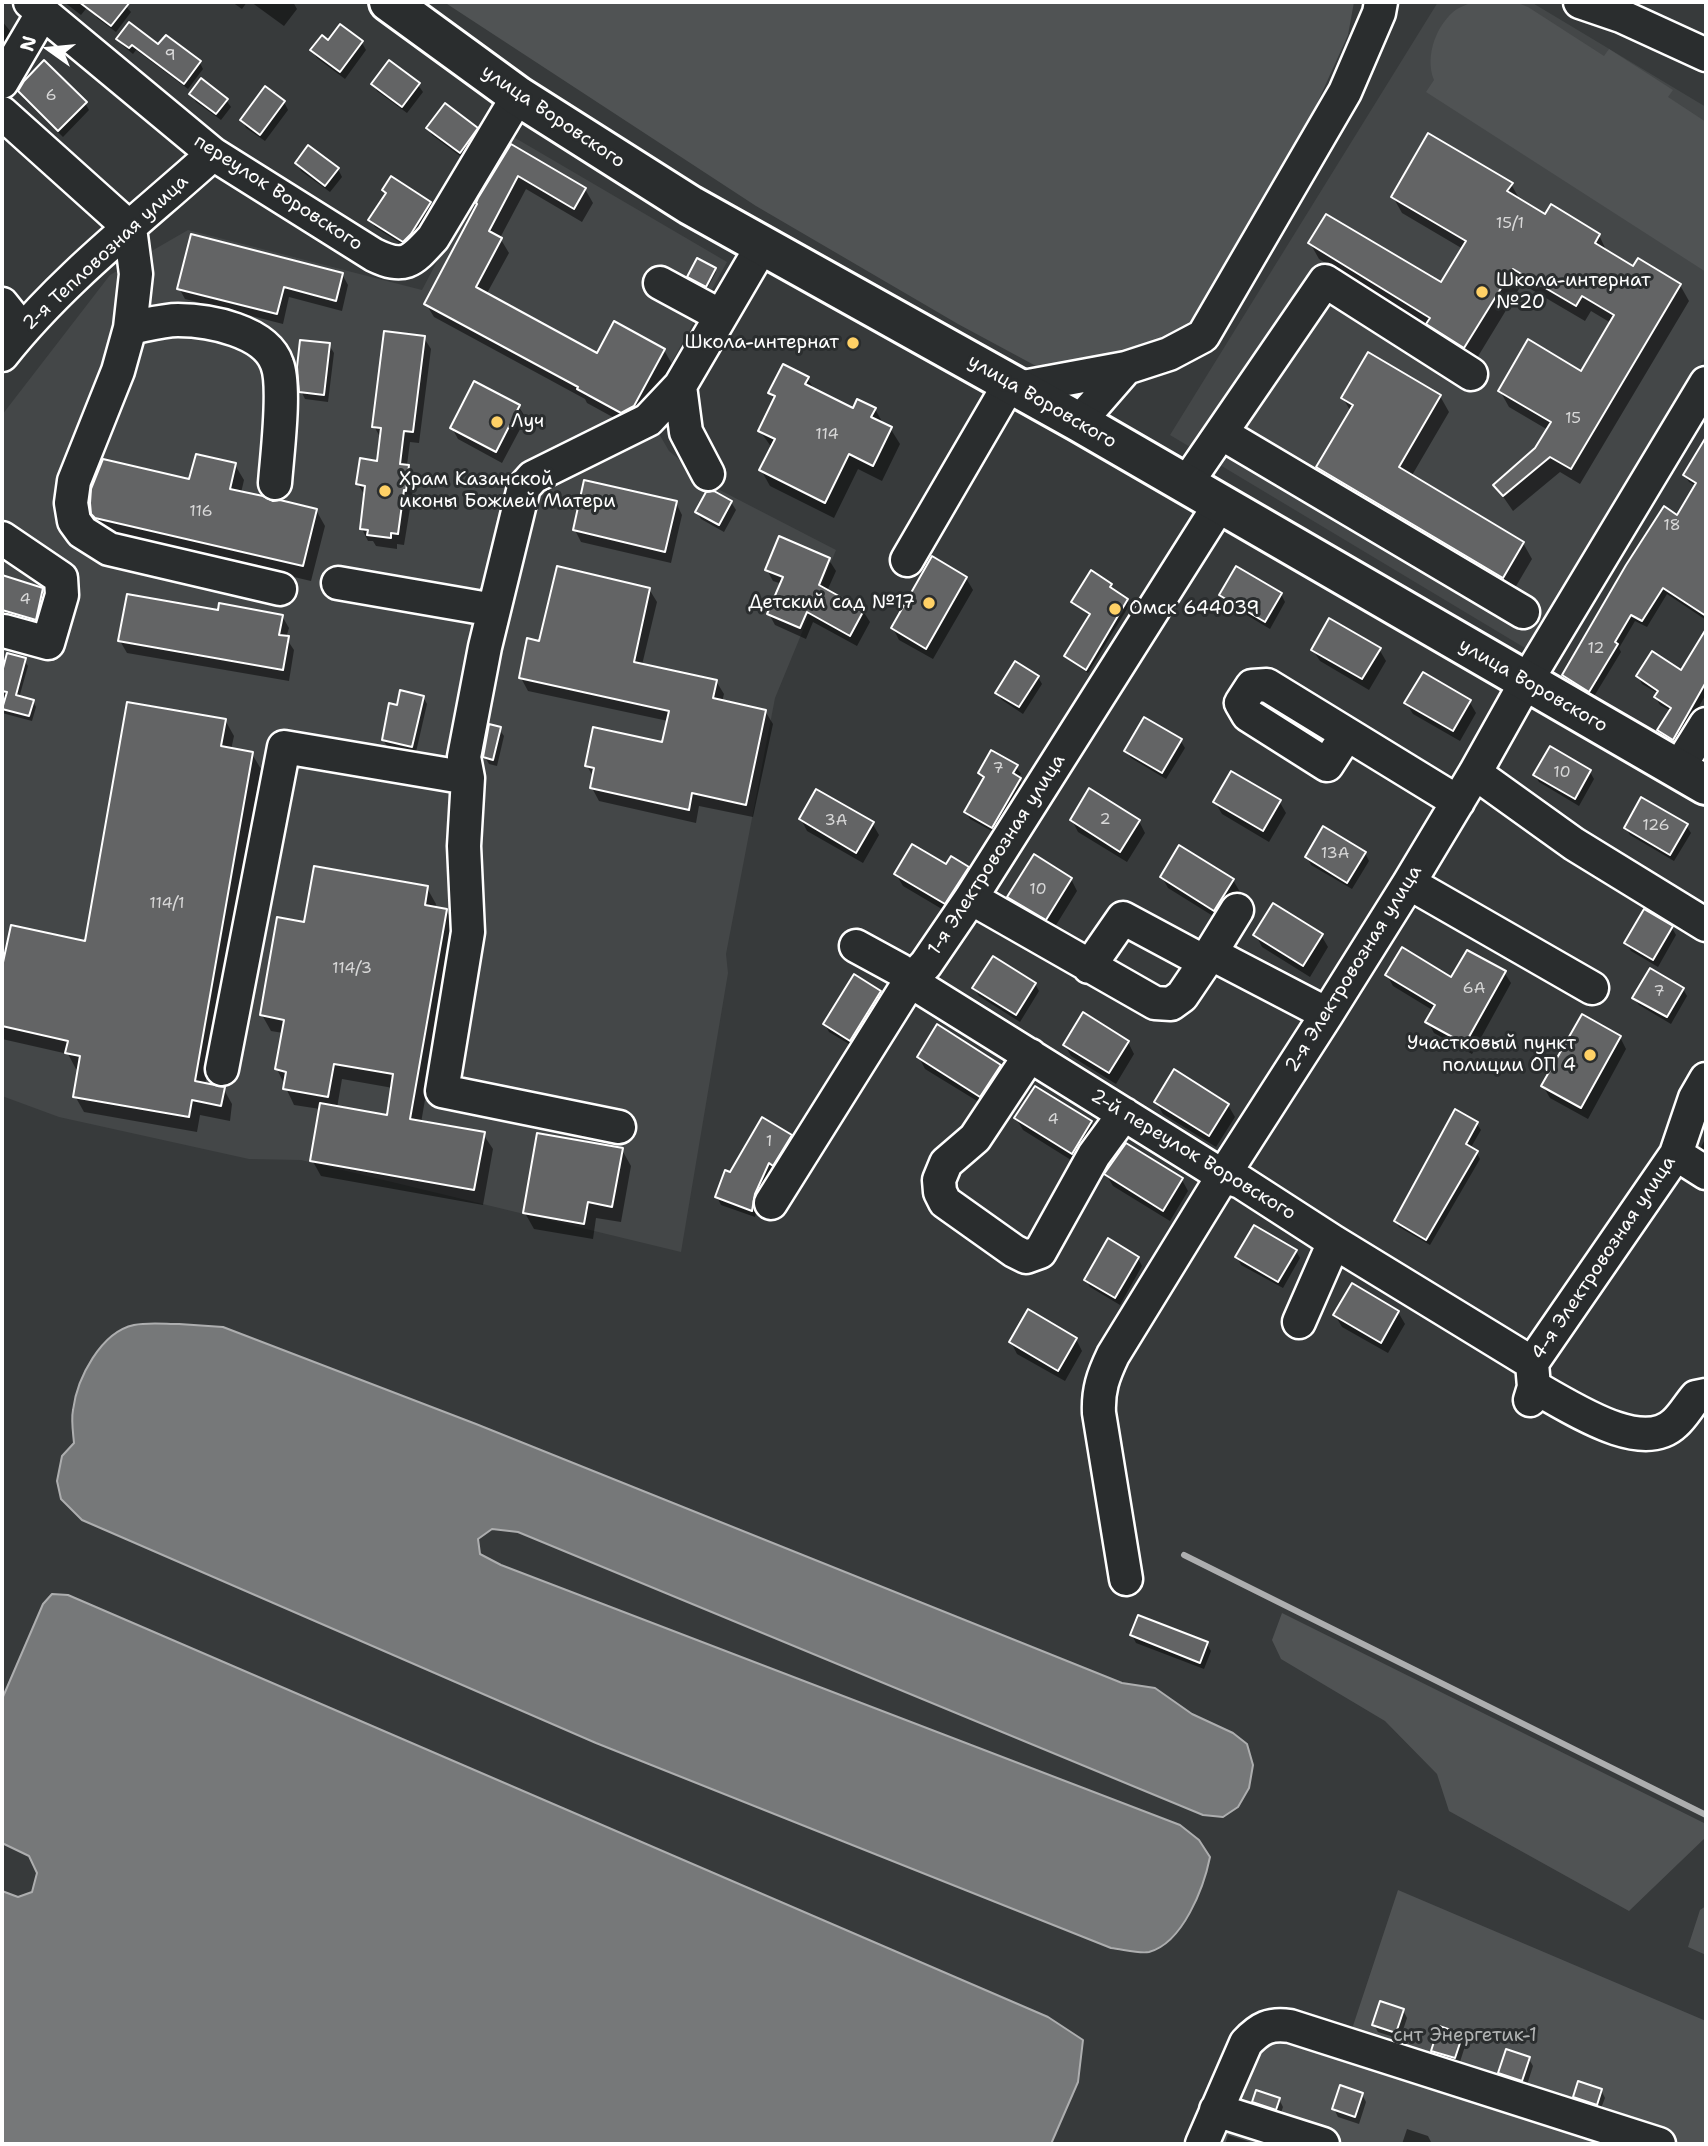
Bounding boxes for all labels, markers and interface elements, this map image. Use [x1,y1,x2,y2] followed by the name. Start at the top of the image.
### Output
[14,14,84,84] north arrow
[14,33,42,54] text: N
[164,46,176,66] house number: 9
[477,61,629,173] street label: улица Воровского
[45,86,57,106] house number: 6
[189,130,367,256] street label: переулок Воровского
[19,170,193,336] street label: 2-я Тепловозная улица
[1496,214,1524,234] house number: 15/1
[1496,270,1651,314] place label: Школа-интернат №20
[1474,284,1490,300] marker: Школа-интернат №20
[684,332,839,354] place label: Школа-интернат
[845,335,861,351] marker: Школа-интернат
[963,350,1121,454] street label: улица Воровского
[1565,409,1581,429] house number: 15
[511,411,544,433] place label: Луч
[489,414,505,430] marker: Луч
[815,425,839,445] house number: 114
[399,469,616,513] place label: Храм Казанской иконы Божией Матери
[377,483,393,499] marker: Храм Казанской иконы Божией Матери
[189,502,213,522] house number: 116
[1663,516,1681,536] house number: 18
[19,590,31,610] house number: 4
[748,592,915,614] place label: Детский сад №17
[921,595,937,611] marker: Детский сад №17
[1129,598,1260,620] place label: Омск 644039
[1107,601,1123,617] marker: Омск 644039
[1454,634,1612,738] street label: улица Воровского
[1587,639,1605,659] house number: 12
[923,750,1071,960] street label: 1-я Электровозная улица
[992,759,1004,779] house number: 7
[1553,763,1571,783] house number: 10
[1099,810,1111,830] house number: 2
[825,811,847,831] house number: 3А
[1642,816,1670,836] house number: 126
[1321,844,1349,864] house number: 13А
[1281,861,1427,1077] street label: 2-я Электровозная улица
[1029,880,1047,900] house number: 10
[149,894,185,914] house number: 114/1
[332,959,372,979] house number: 114/3
[1463,979,1485,999] house number: 6А
[1653,982,1665,1002] house number: 7
[1407,1033,1576,1077] place label: Участковый пункт полиции ОП 4
[1582,1047,1598,1063] marker: Участковый пункт полиции ОП 4
[1086,1085,1300,1225] street label: 2-й переулок Воровского
[1047,1110,1059,1130] house number: 4
[766,1132,772,1152] house number: 1
[1527,1152,1681,1364] street label: 4-я Электровозная улица
[1393,2025,1537,2047] park label: снт Энергетик-1

